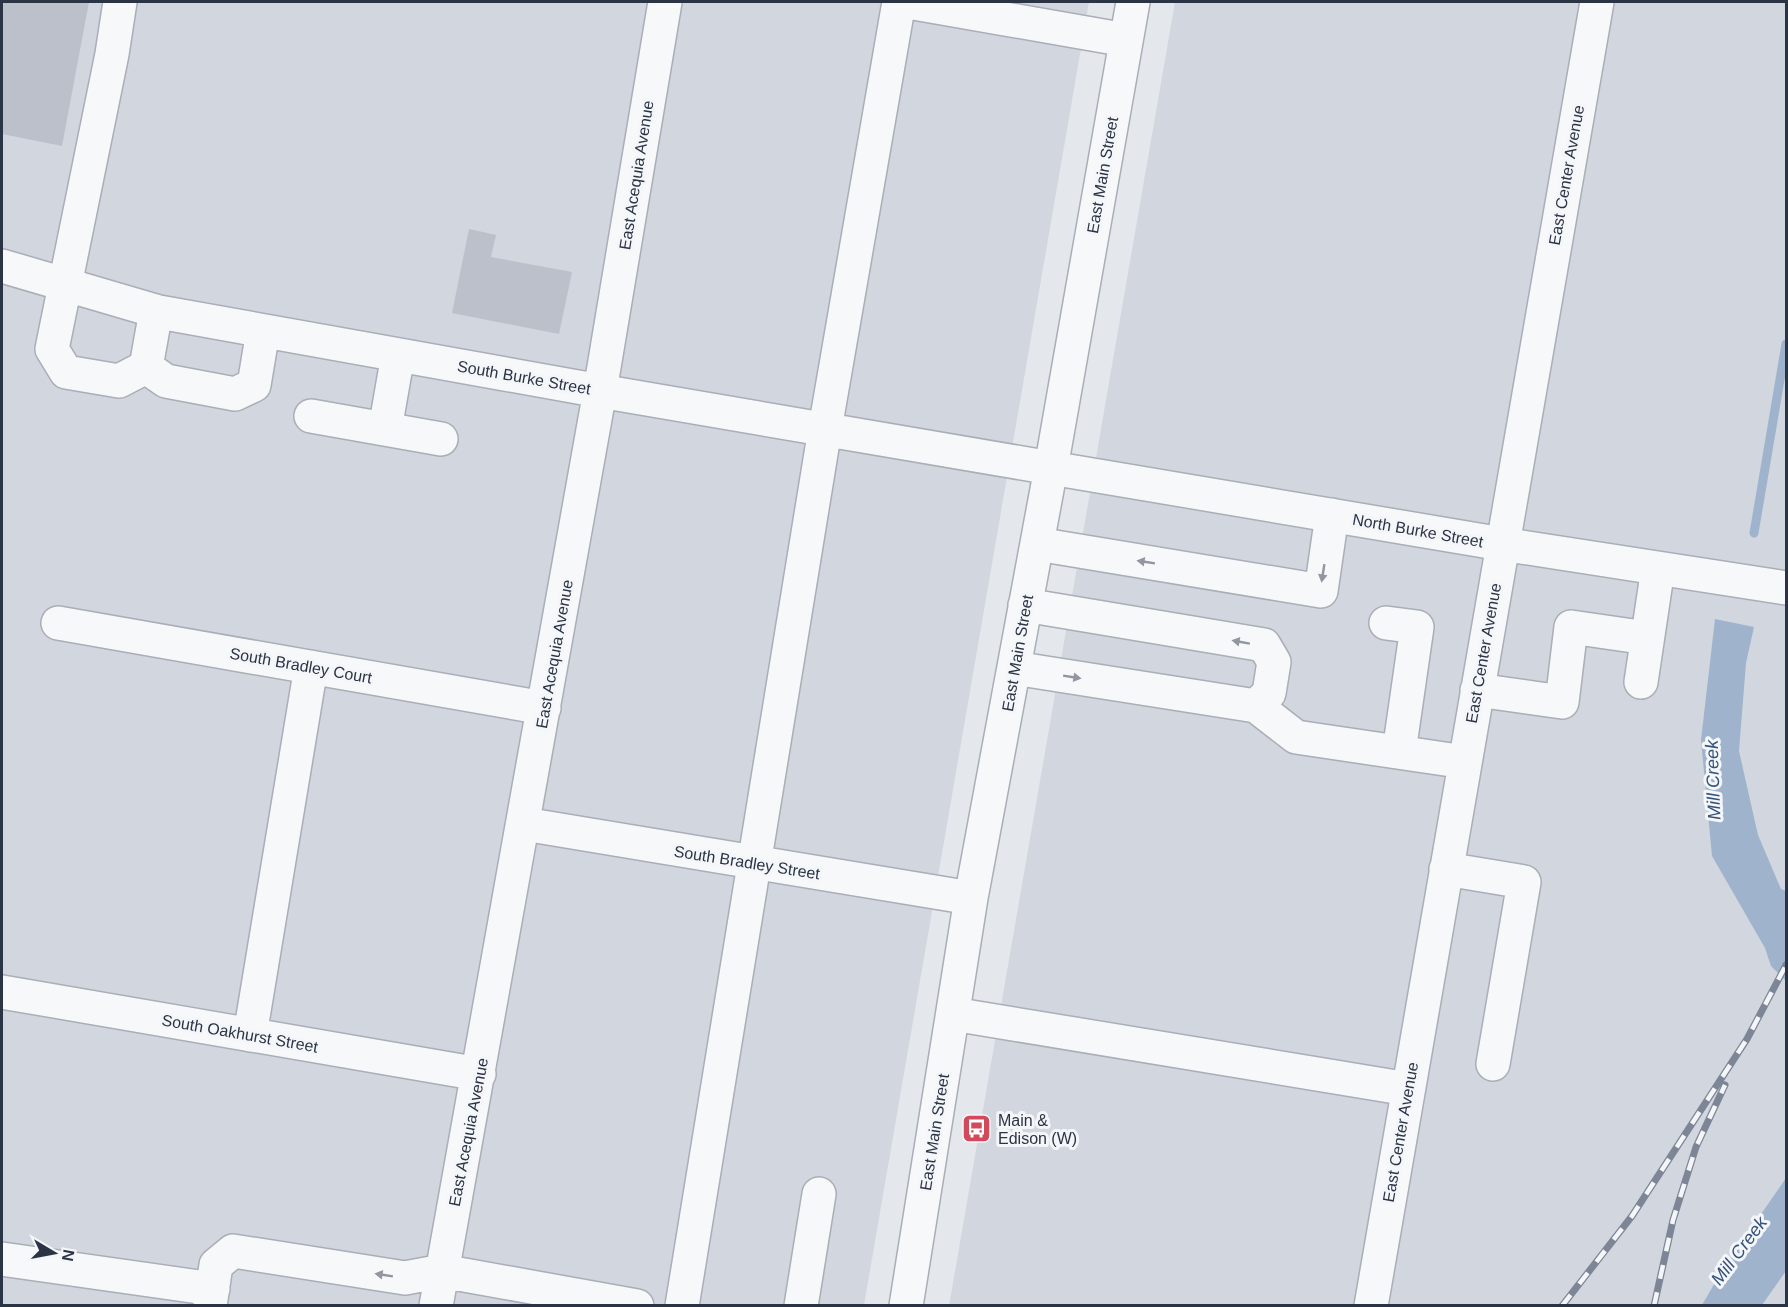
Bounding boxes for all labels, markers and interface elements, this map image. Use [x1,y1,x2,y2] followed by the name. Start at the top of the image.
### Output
[616,99,657,251] street label: East Acequia Avenue
[1546,104,1587,246] street label: East Center Avenue
[1084,115,1121,235] street label: East Main Street
[456,357,593,398] street label: South Burke Street
[1351,511,1485,550] street label: North Burke Street
[1136,557,1155,566] one-way arrow
[1319,564,1328,583] one-way arrow
[533,578,576,730] street label: East Acequia Avenue
[1463,582,1504,724] street label: East Center Avenue
[999,593,1036,713] street label: East Main Street
[1232,637,1251,646] one-way arrow
[228,645,374,686] street label: South Bradley Court
[1062,673,1081,682] one-way arrow
[1702,739,1724,820] water label: Mill Creek
[673,843,822,883] street label: South Bradley Street
[160,1011,320,1056] street label: South Oakhurst Street
[446,1056,491,1208] street label: East Acequia Avenue
[1380,1061,1421,1203] street label: East Center Avenue
[917,1072,952,1192] street label: East Main Street
[998,1112,1077,1147] place label: Main & Edison (W)
[961,1113,993,1145] bus stop icon: Main & Edison (W)
[1707,1212,1772,1289] water label: Mill Creek
[24,1223,84,1283] north arrow
[59,1248,78,1263] text: N
[374,1270,393,1279] one-way arrow

